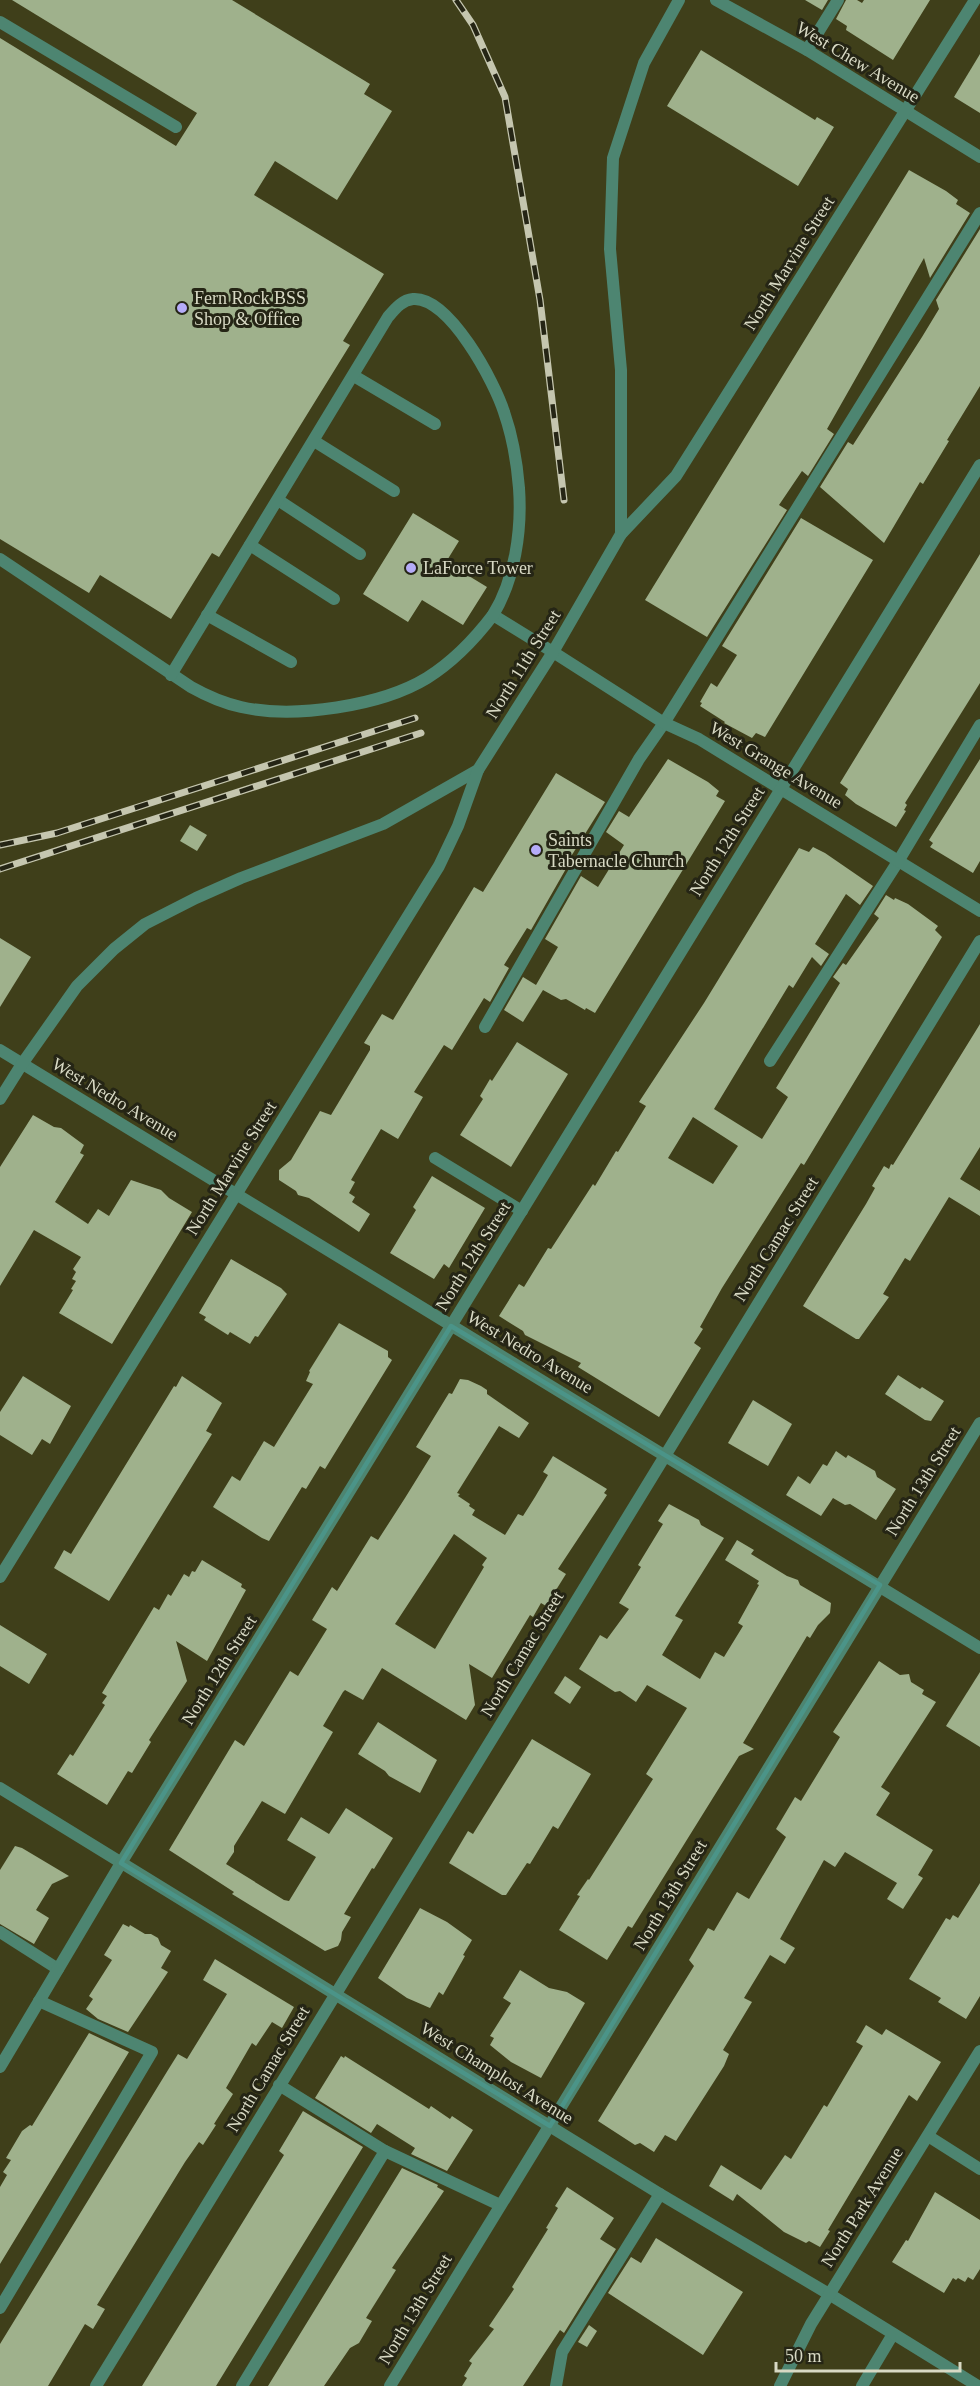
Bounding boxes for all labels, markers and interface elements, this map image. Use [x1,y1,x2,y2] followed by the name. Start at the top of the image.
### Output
[793,17,923,107] street label: West Chew Avenue
[740,192,838,334] street label: North Marvine Street
[194,288,306,329] place label: Fern Rock BSS Shop & Office
[175,301,189,315] marker: Fern Rock BSS Shop & Office
[423,558,533,578] place label: LaForce Tower
[404,561,418,575] marker: LaForce Tower
[482,606,564,722] street label: North 11th Street
[706,717,846,813] street label: West Grange Avenue
[685,783,769,899] street label: North 12th Street
[548,830,684,871] place label: Saints Tabernacle Church
[529,843,543,857] marker: Saints Tabernacle Church
[48,1054,182,1144] street label: West Nedro Avenue
[182,1097,280,1239] street label: North Marvine Street
[730,1173,822,1305] street label: North Camac Street
[431,1198,515,1314] street label: North 12th Street
[463,1307,597,1397] street label: West Nedro Avenue
[881,1423,965,1539] street label: North 13th Street
[477,1588,567,1720] street label: North Camac Street
[177,1612,261,1728] street label: North 12th Street
[629,1836,711,1954] street label: North 13th Street
[223,2003,313,2135] street label: North Camac Street
[417,2018,577,2128] street label: West Champlost Avenue
[817,2143,907,2271] street label: North Park Avenue
[374,2250,456,2368] street label: North 13th Street
[776,2335,960,2373] scale bar
[785,2346,822,2366] text: 50 m

